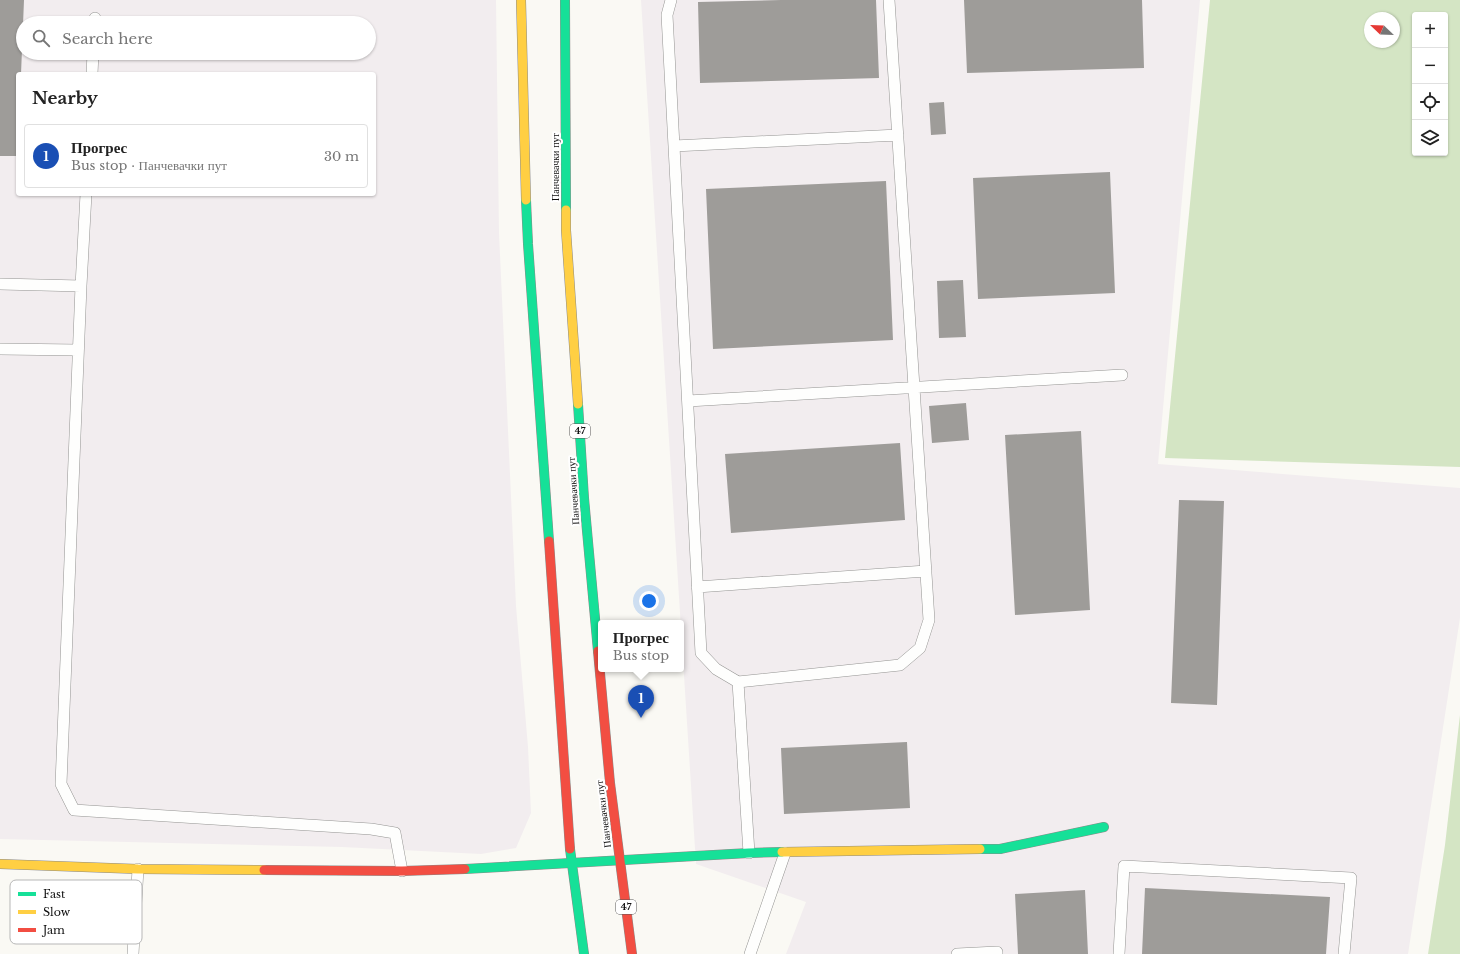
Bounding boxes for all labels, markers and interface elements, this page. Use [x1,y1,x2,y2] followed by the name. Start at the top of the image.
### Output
[1364,12,1400,48] north arrow
[1412,12,1448,156] map controls
[1412,12,1448,48] button: +
[16,16,376,60] search box
[30,27,52,49] icon: search
[62,29,153,48] text: Search here
[1412,48,1448,84] button: −
[1412,84,1448,120] button: locate
[32,88,98,109] text: Nearby
[1412,120,1448,156] button: layers
[549,132,562,201] street label: Панчевачки пут
[71,138,127,157] text: Прогрес
[43,148,49,165] text: 1
[324,148,359,165] text: 30 m
[71,157,227,174] text: Bus stop · Панчевачки пут
[570,424,590,438] road number: 47
[565,456,582,525] street label: Панчевачки пут
[639,591,659,611] your location
[598,620,684,672] popup
[613,628,669,647] text: Прогрес
[613,647,669,664] text: Bus stop
[628,685,654,718] pin: 1
[593,779,614,848] street label: Панчевачки пут
[10,880,142,944] legend
[43,887,66,901] text: Fast
[616,900,636,914] road number: 47
[43,905,71,919] text: Slow
[41,923,65,937] text: Jam

